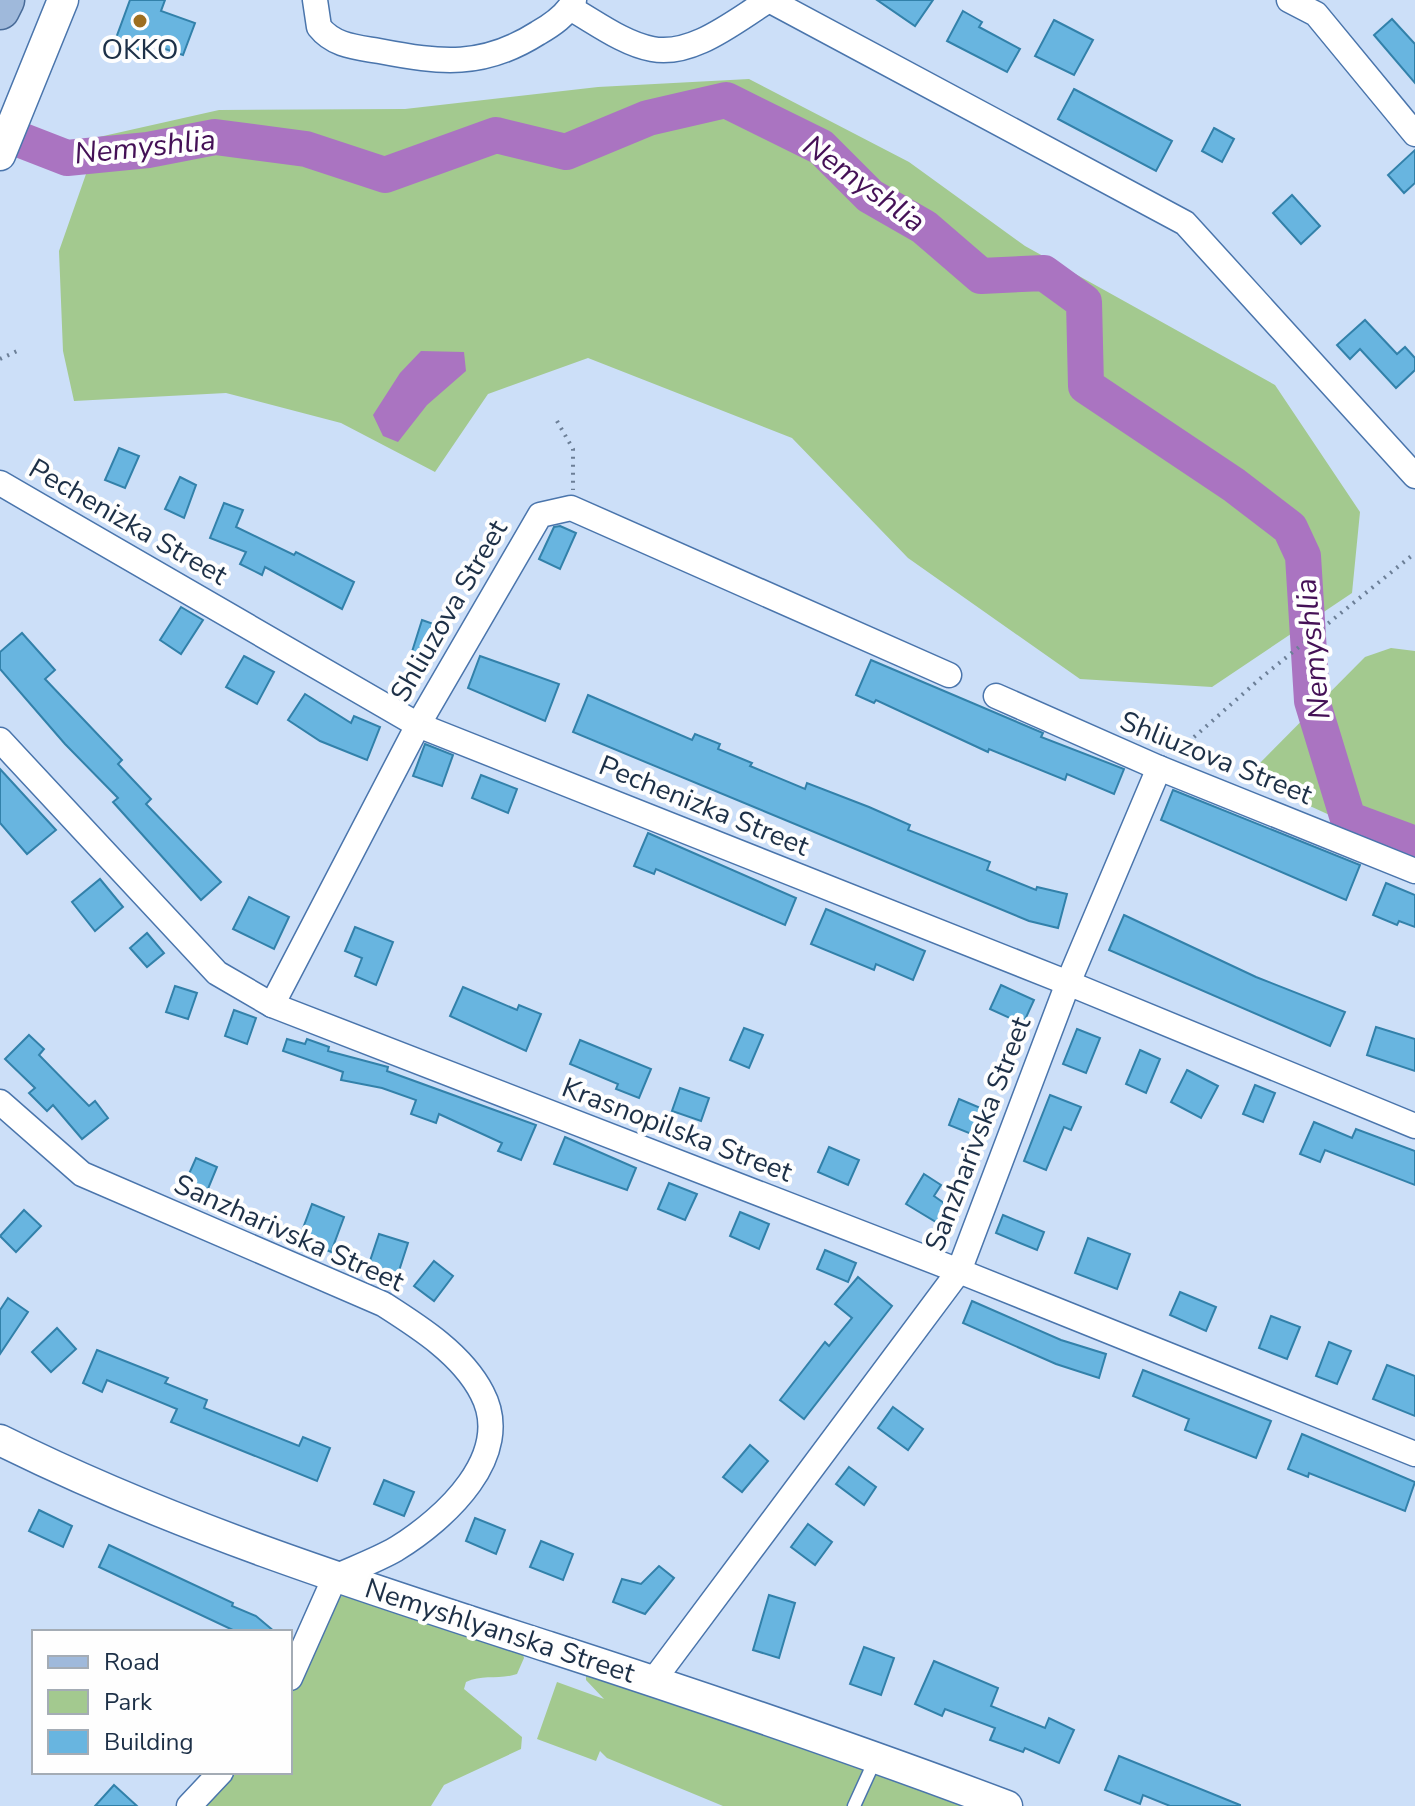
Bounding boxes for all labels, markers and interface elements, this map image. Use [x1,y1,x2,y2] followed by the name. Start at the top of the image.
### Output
[131,12,149,30] marker: OKKO
[101,31,179,69] place label: OKKO
[72,119,218,175] water label: Nemyshlia
[795,126,933,242] water label: Nemyshlia
[22,450,234,594] street label: Pechenizka Street
[381,513,517,709] street label: Shliuzova Street
[1285,576,1341,722] water label: Nemyshlia
[1114,702,1318,814] street label: Shliuzova Street
[593,747,815,866] street label: Pechenizka Street
[916,1011,1040,1257] street label: Sanzharivska Street
[556,1069,798,1192] street label: Krasnopilska Street
[168,1165,410,1301] street label: Sanzharivska Street
[360,1569,640,1693] street label: Nemyshlyanska Street
[32,1630,292,1774] legend
[104,1646,160,1678] text: Road
[104,1686,153,1718] text: Park
[104,1726,194,1758] text: Building

